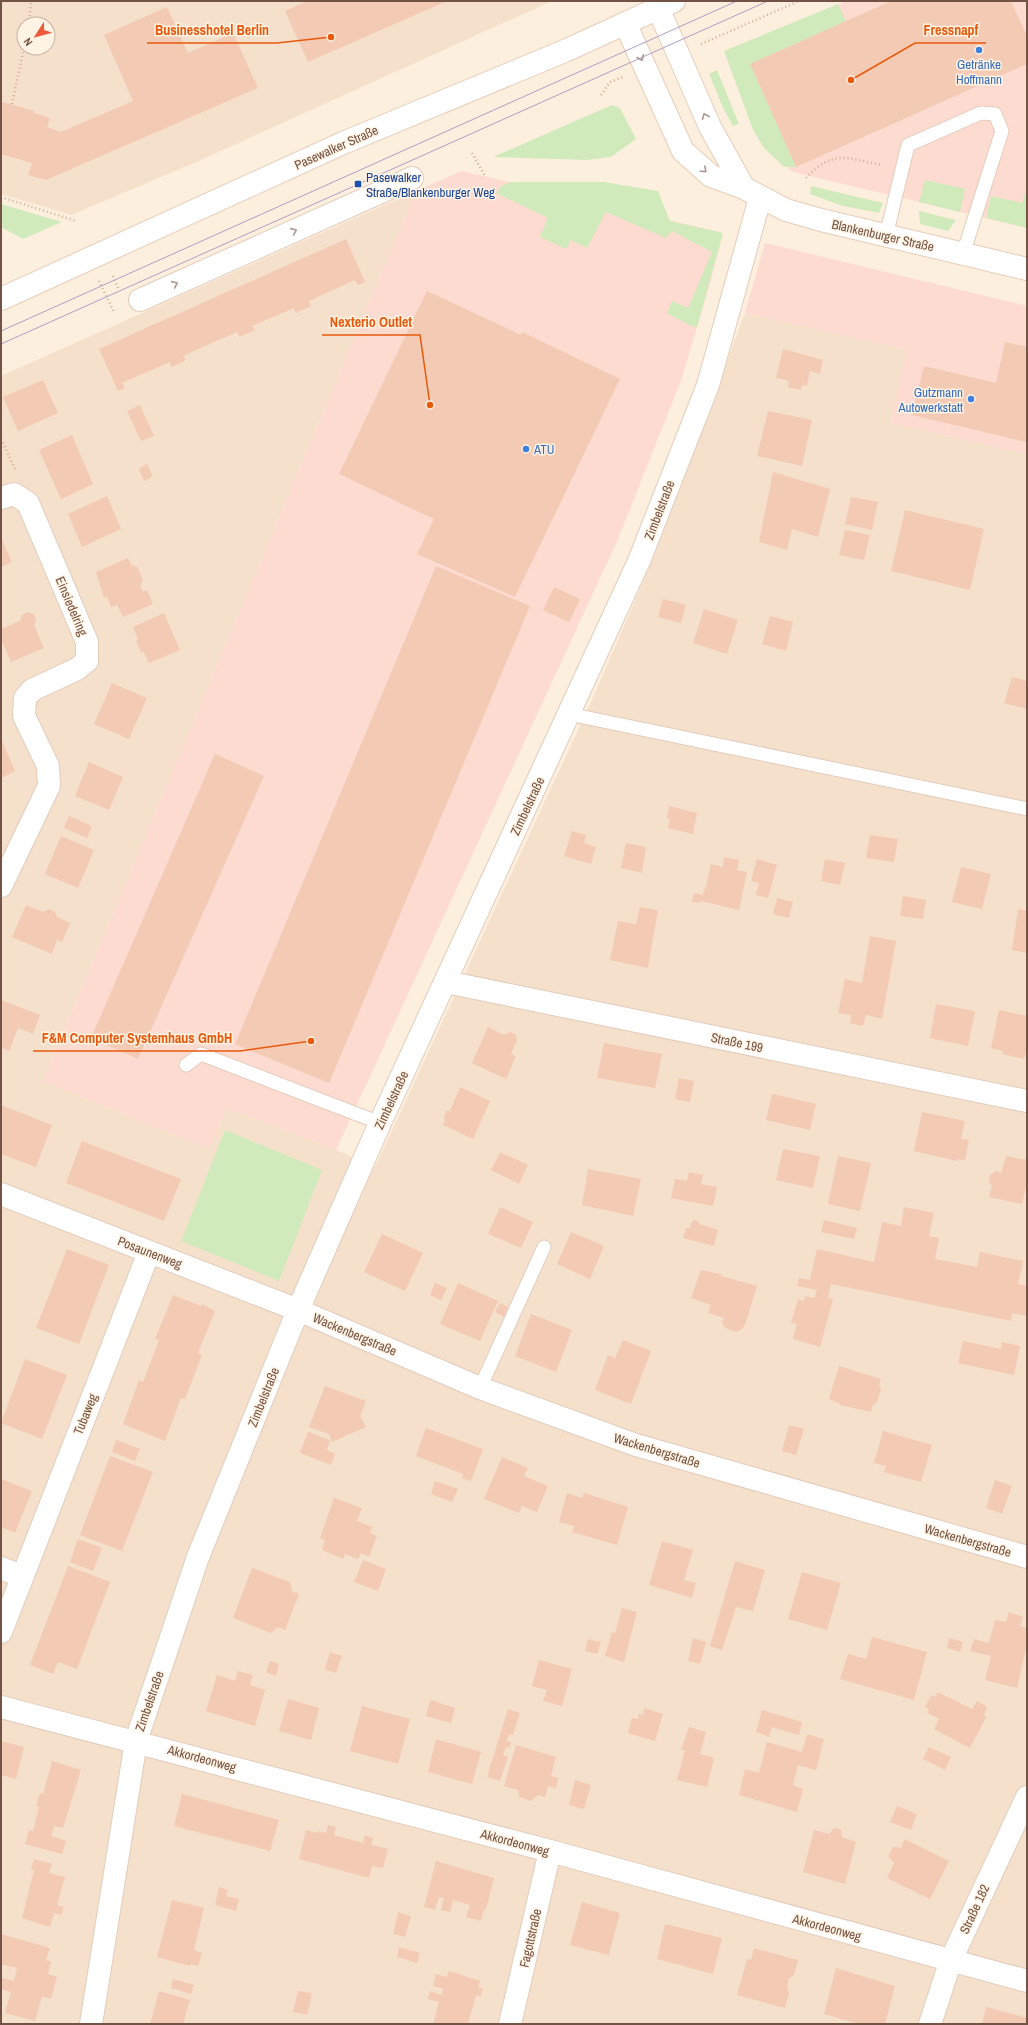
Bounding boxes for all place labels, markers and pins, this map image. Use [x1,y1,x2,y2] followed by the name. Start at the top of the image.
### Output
[147,17,277,43] callout: Businesshotel Berlin
[915,17,986,43] callout: Fressnapf
[974,45,984,55] marker: Getränke Hoffmann
[956,56,1002,88] place label: Getränke Hoffmann
[366,169,495,201] place label: Pasewalker Straße/Blankenburger Weg
[353,179,363,189] marker: Pasewalker Straße/Blankenburger Weg
[322,309,420,335] callout: Nexterio Outlet
[897,384,963,416] place label: Gutzmann Autowerkstatt
[966,394,976,404] marker: Gutzmann Autowerkstatt
[533,441,555,458] place label: ATU
[521,444,531,454] marker: ATU
[33,1025,240,1051] callout: F&M Computer Systemhaus GmbH

